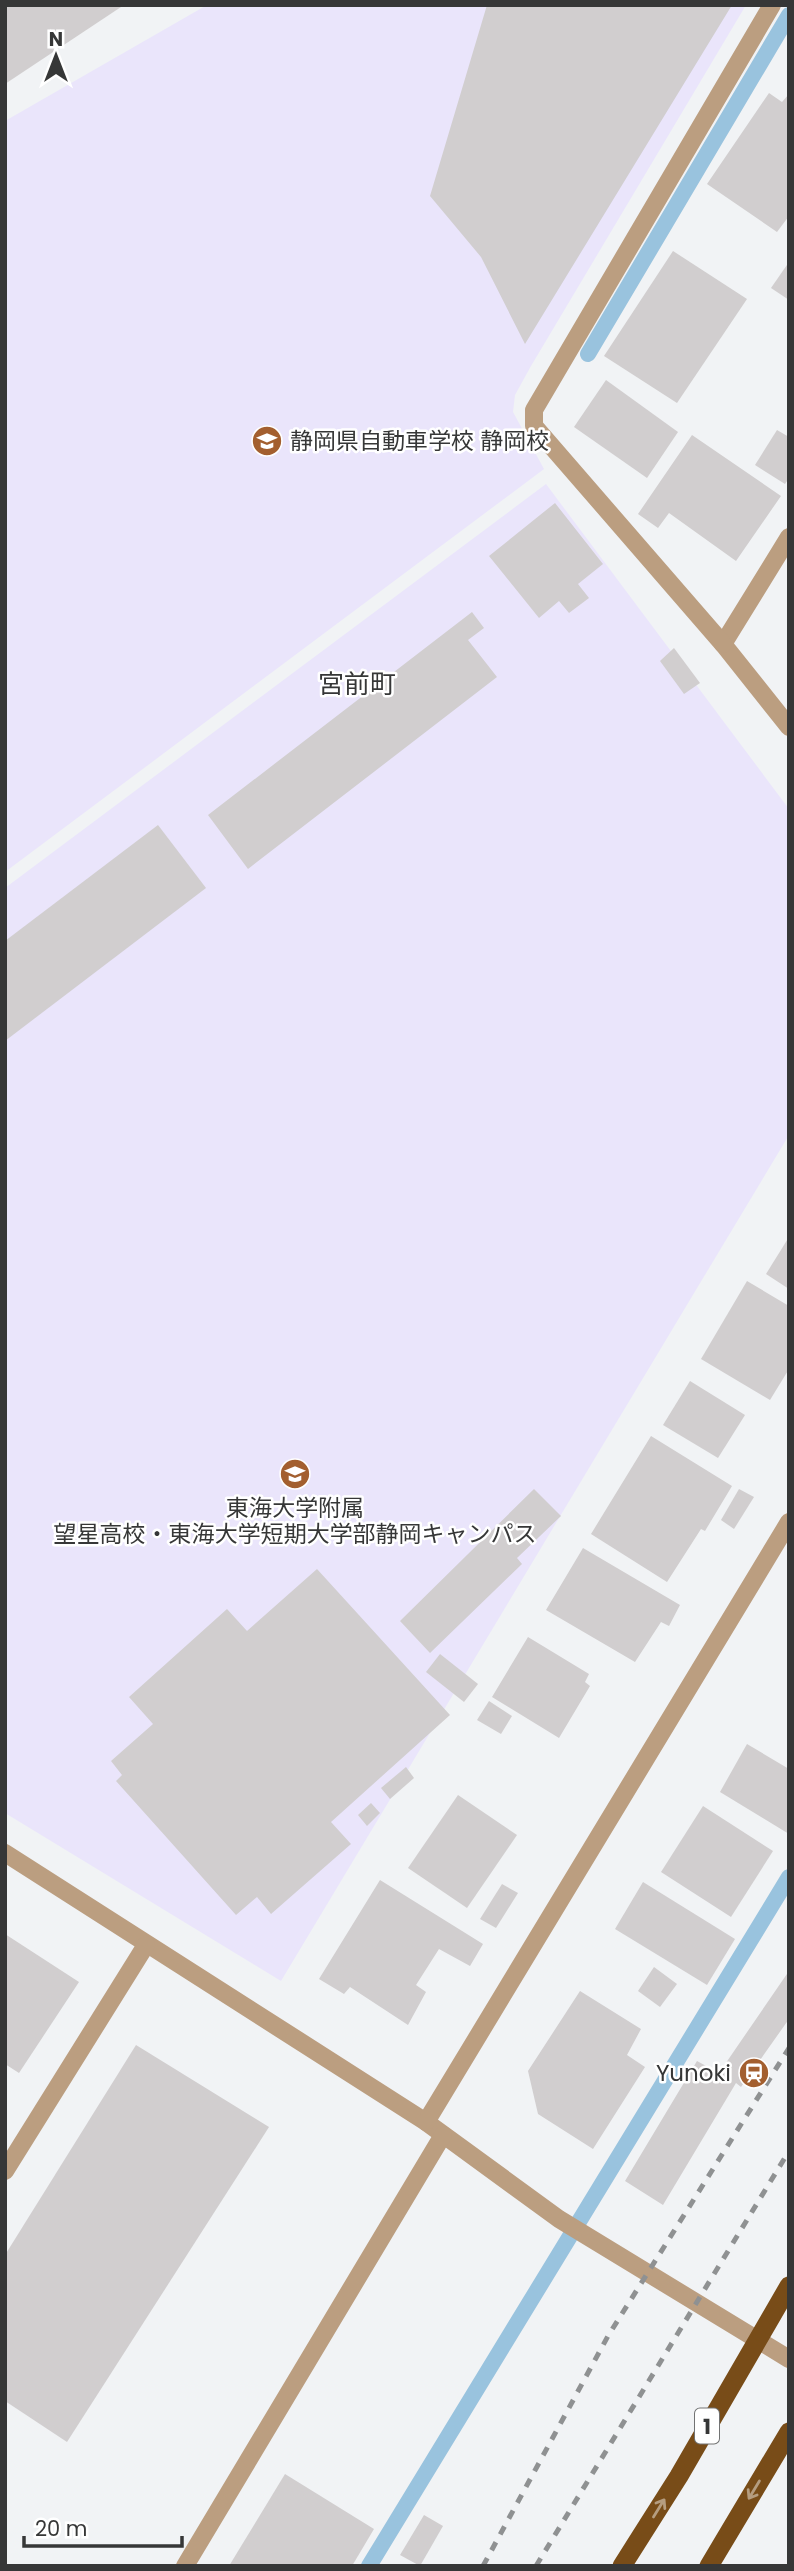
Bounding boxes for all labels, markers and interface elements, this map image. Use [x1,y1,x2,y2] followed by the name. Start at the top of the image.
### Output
[21,21,91,91] north arrow
[49,26,63,53] text: N
[250,424,284,458] school or university icon: 静岡県自動車学校 静岡校
[290,425,549,457] place label: 静岡県自動車学校 静岡校
[318,666,396,702] district label: 宮前町
[278,1457,312,1491] school or university icon: 東海大学附属 望星高校・東海大学短期大学部静岡キャンパス
[54,1492,537,1550] place label: 東海大学附属 望星高校・東海大学短期大学部静岡キャンパス
[737,2056,771,2090] station icon: Yunoki
[656,2057,731,2089] place label: Yunoki
[695,2408,719,2444] road number: 1
[746,2480,760,2500] one-way arrow
[652,2498,666,2518] one-way arrow
[24,2504,182,2548] scale bar
[35,2514,88,2543] text: 20 m

